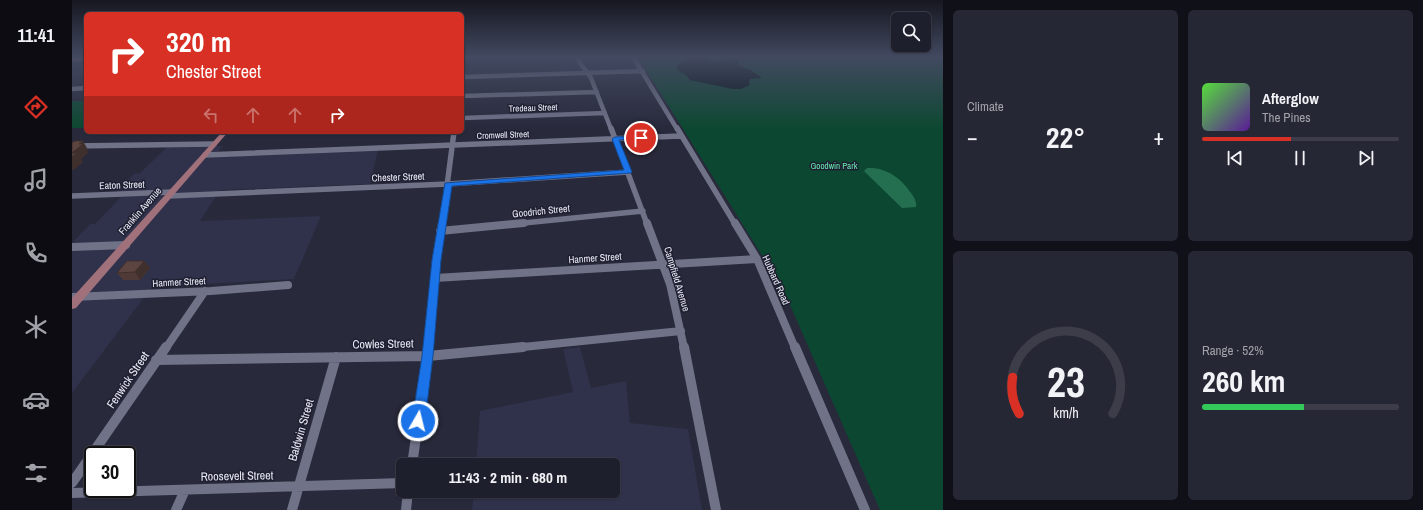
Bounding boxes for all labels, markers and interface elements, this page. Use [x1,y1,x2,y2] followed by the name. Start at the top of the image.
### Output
[891,12,931,52] map controls
[891,12,931,52] button: search
[18,23,54,48] text: 11:41
[166,23,231,61] text: 320 m
[100,28,152,80] icon: right
[166,59,261,84] text: Chester Street
[1262,88,1319,109] text: Afterglow
[22,93,50,121] icon: directions
[967,98,1004,115] text: Climate
[508,101,558,115] street label: Tredeau Street
[200,104,222,126] icon: left
[242,104,264,126] icon: ahead
[284,104,306,126] icon: ahead
[326,104,348,126] icon: right
[1262,109,1311,126] text: The Pines
[1046,117,1085,157] text: 22°
[624,121,658,155] pin
[967,122,978,152] text: −
[1153,122,1164,152] text: +
[630,127,652,149] icon: arrive
[477,128,529,142] street label: Cromwell Street
[1224,147,1246,169] icon: previous
[1289,147,1311,169] icon: pause
[1355,147,1377,169] icon: next
[811,160,858,172] park label: Goodwin Park
[22,166,50,194] icon: music
[371,170,425,184] street label: Chester Street
[99,178,146,192] street label: Eaton Street
[116,184,165,238] street label: Franklin Avenue
[512,201,571,220] street label: Goodrich Street
[22,239,50,267] icon: phone
[661,245,693,313] street label: Campfield Avenue
[568,250,623,266] street label: Hanmer Street
[759,253,793,307] street label: Hubbard Road
[152,274,207,290] street label: Hanmer Street
[22,313,50,341] icon: climate
[352,335,414,353] street label: Cowles Street
[1202,342,1264,359] text: Range · 52%
[103,348,153,411] street label: Fenwick Street
[1047,353,1084,409] text: 23
[1202,361,1285,401] text: 260 km
[22,386,50,414] icon: car
[284,397,318,463] street label: Baldwin Street
[397,400,439,442] position arrow
[1053,402,1078,421] text: km/h
[84,446,136,498] speed limit sign: 30
[22,459,50,487] icon: filters
[200,467,274,485] street label: Roosevelt Street
[449,467,567,488] text: 11:43 · 2 min · 680 m

